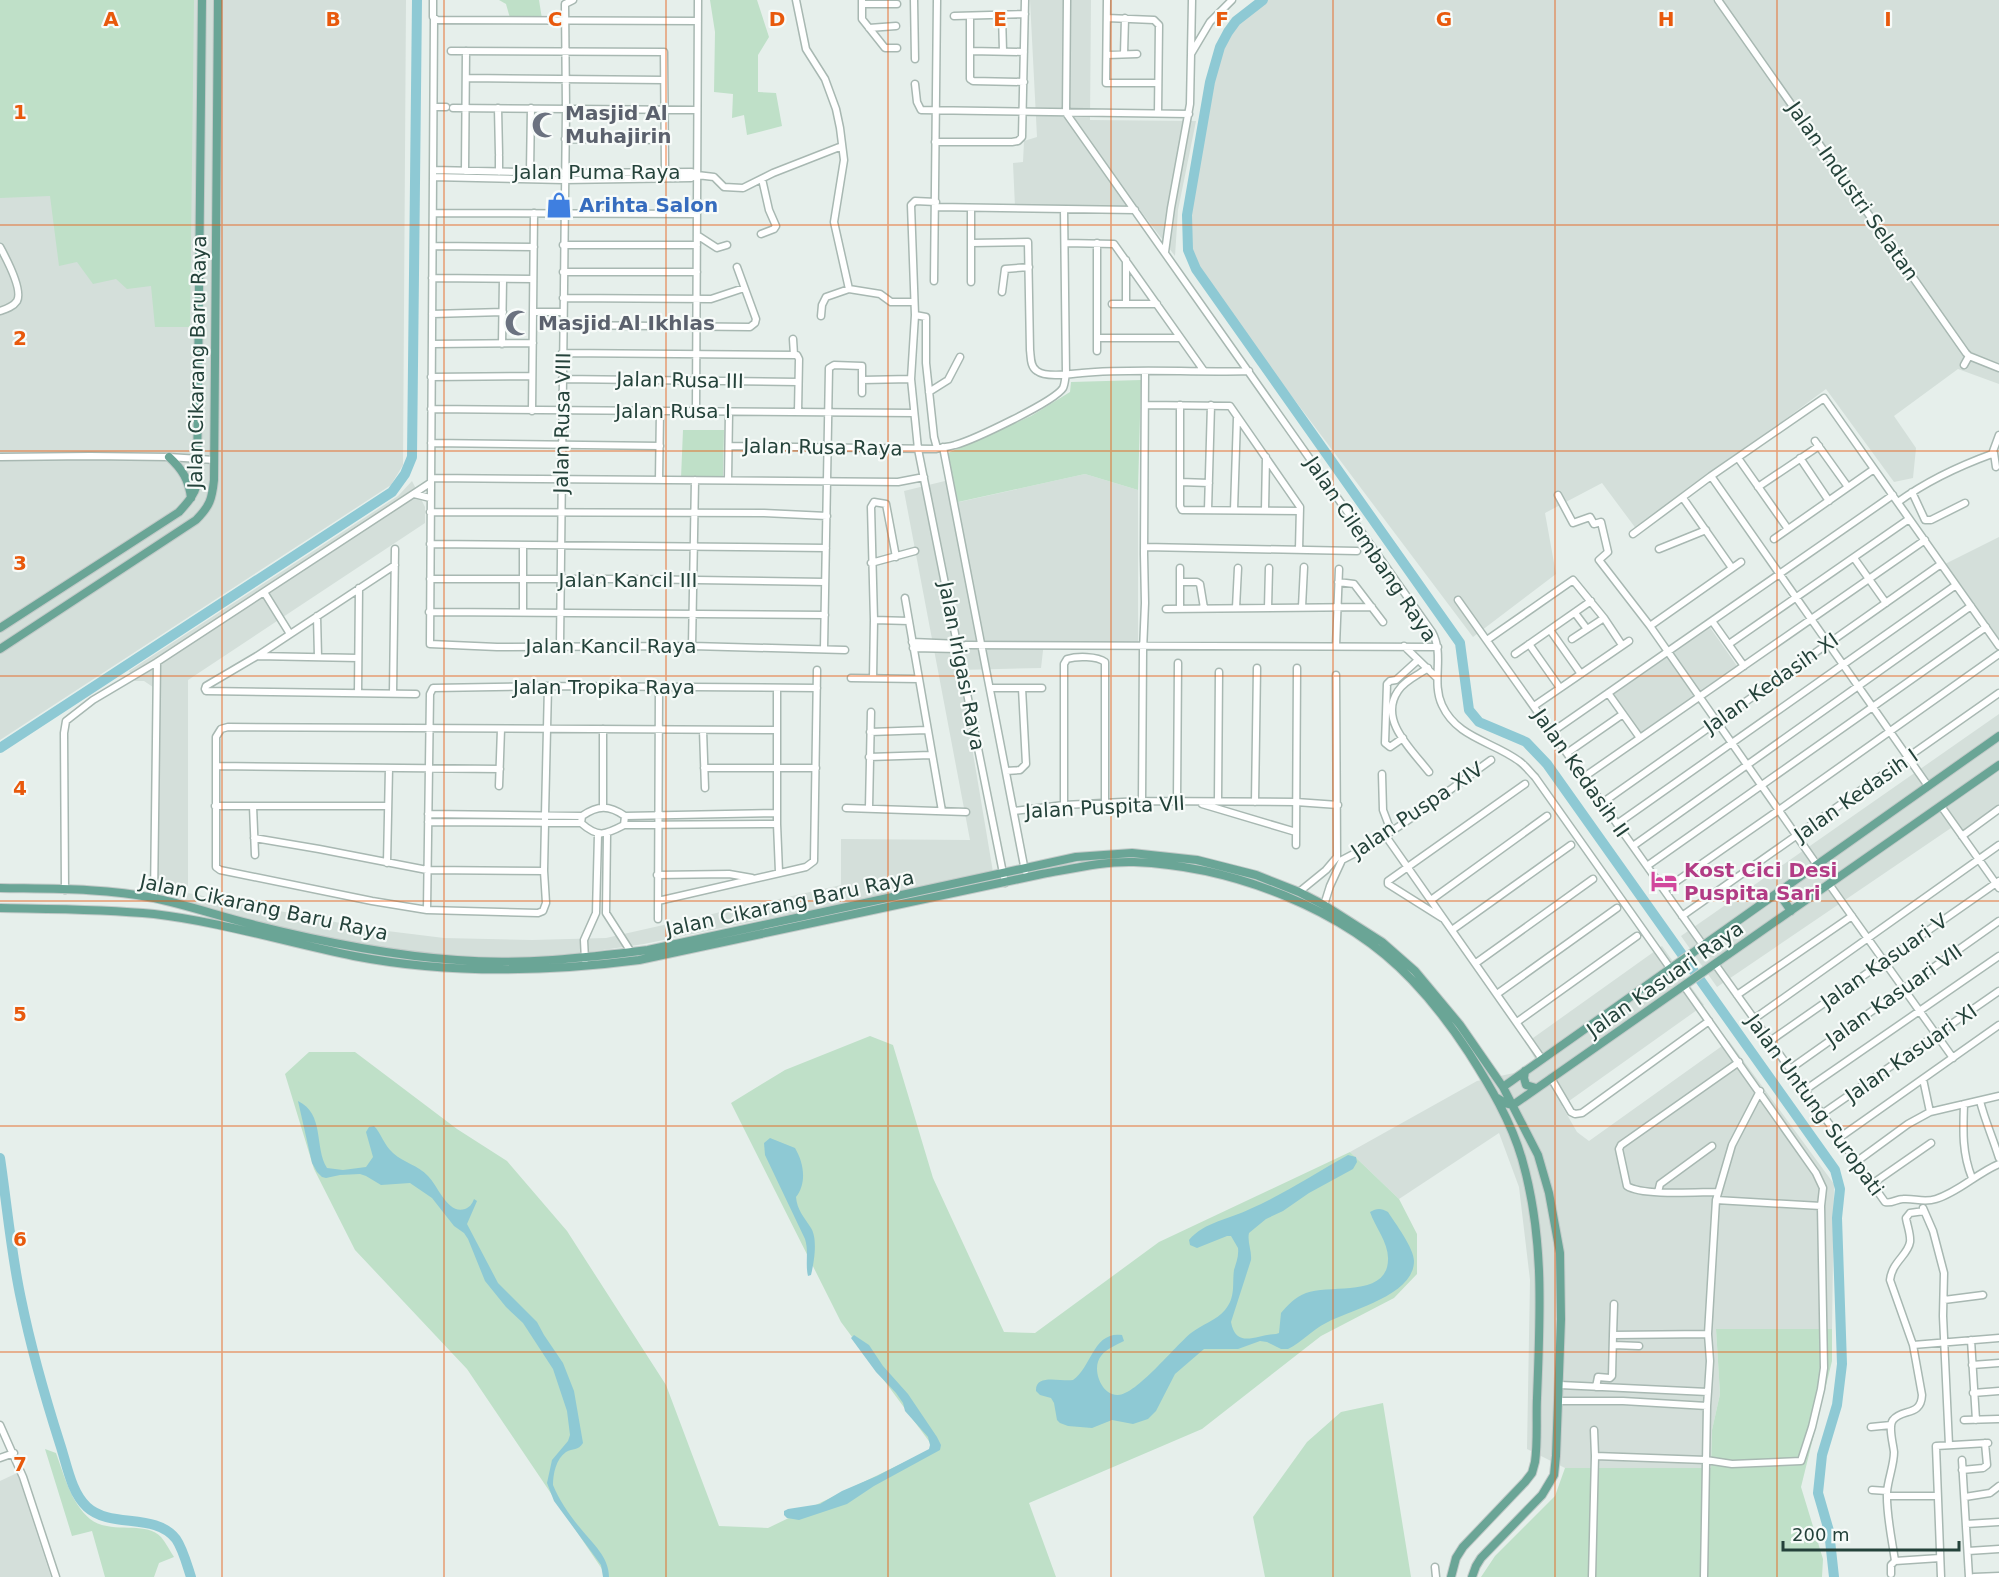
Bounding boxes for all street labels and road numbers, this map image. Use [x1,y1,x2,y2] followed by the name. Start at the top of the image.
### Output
[1781,95,1924,285] street label: Jalan Industri Selatan
[511,160,681,184] street label: Jalan Puma Raya
[183,235,211,491] street label: Jalan Cikarang Baru Raya
[549,352,575,496] street label: Jalan Rusa VIII
[614,367,744,393] street label: Jalan Rusa III
[613,399,731,423] street label: Jalan Rusa I
[741,434,903,460] street label: Jalan Rusa Raya
[1299,450,1442,646] street label: Jalan Cilembang Raya
[557,568,697,592] street label: Jalan Kancil III
[933,577,990,753] street label: Jalan Irigasi Raya
[1697,628,1843,740] street label: Jalan Kedasih XI
[524,634,696,658] street label: Jalan Kancil Raya
[511,675,695,699] street label: Jalan Tropika Raya
[1527,703,1634,842] street label: Jalan Kedasih II
[1788,744,1922,848] street label: Jalan Kedasih I
[1345,757,1488,864] street label: Jalan Puspa XIV
[1022,791,1186,823] street label: Jalan Puspita VII
[662,865,916,941] street label: Jalan Cikarang Baru Raya
[136,869,390,945] street label: Jalan Cikarang Baru Raya
[1814,908,1952,1015] street label: Jalan Kasuari V
[1581,916,1748,1043] street label: Jalan Kasuari Raya
[1820,939,1967,1052] street label: Jalan Kasuari VII
[1839,999,1981,1108] street label: Jalan Kasuari XI
[1740,1008,1889,1200] street label: Jalan Untung Suropati

